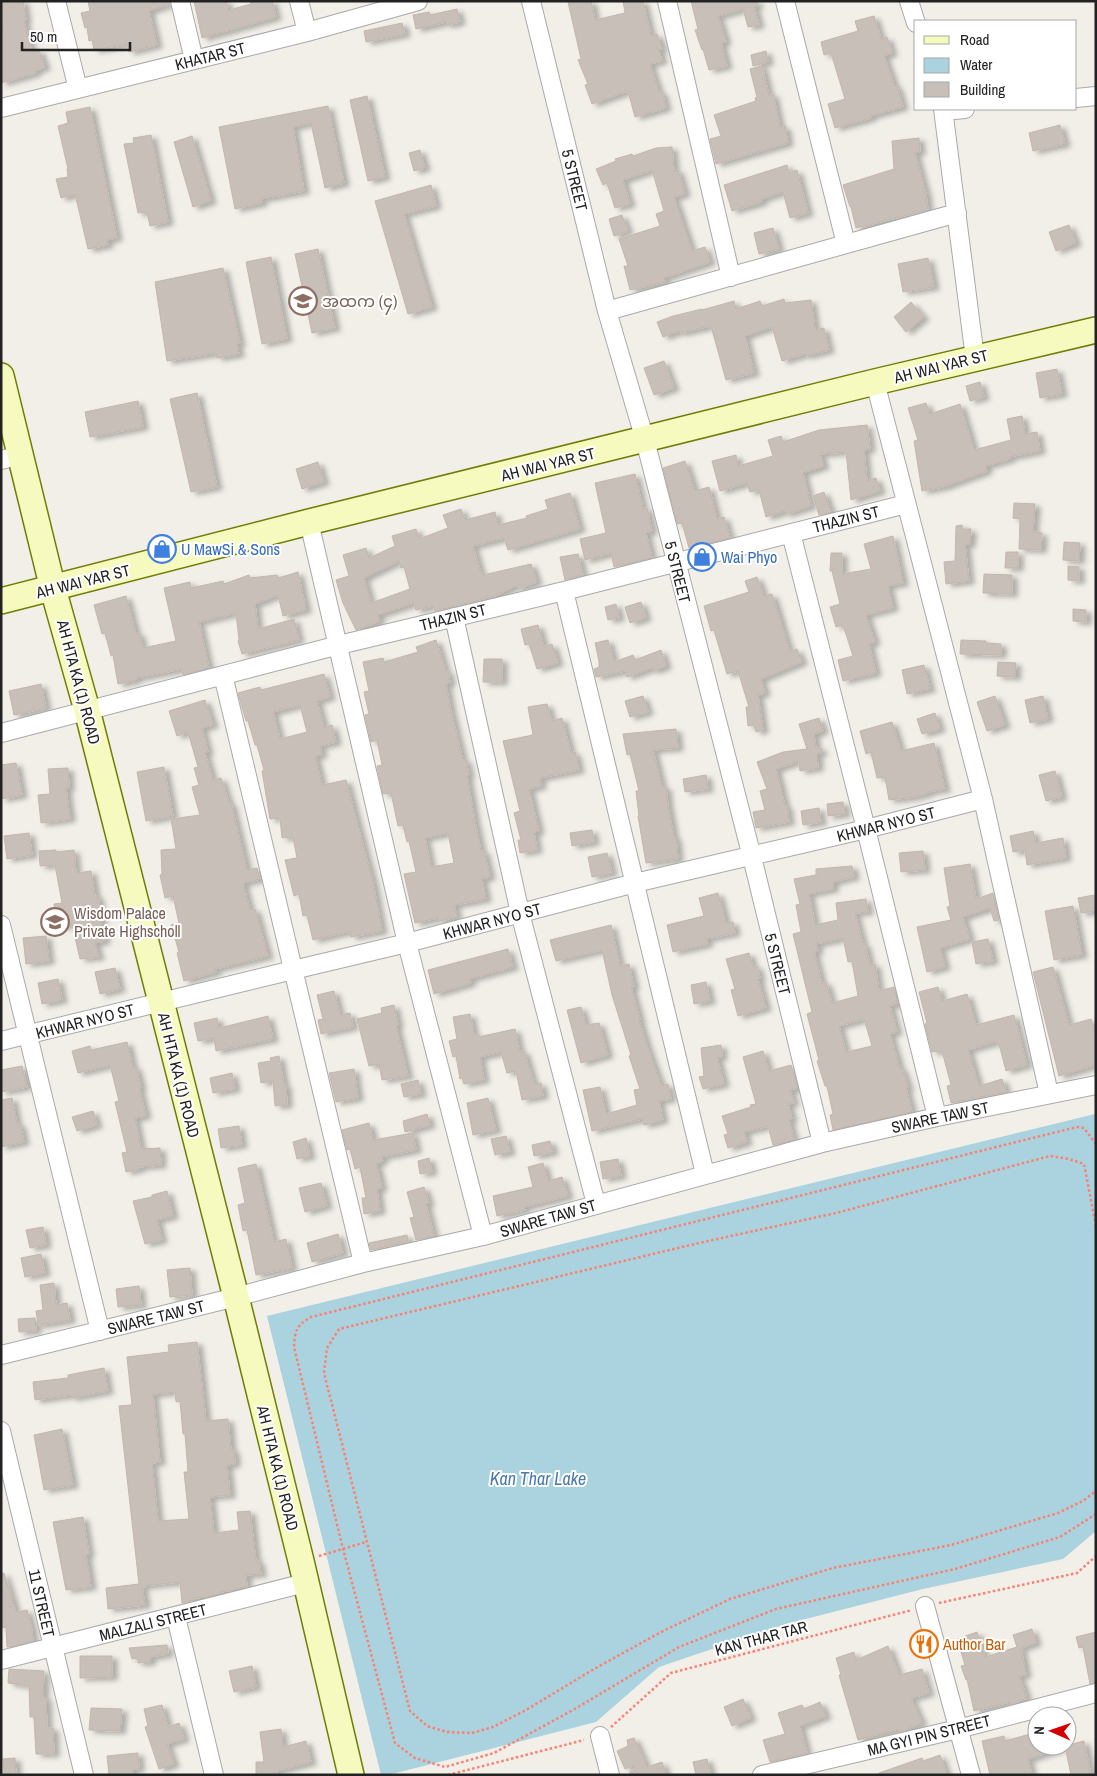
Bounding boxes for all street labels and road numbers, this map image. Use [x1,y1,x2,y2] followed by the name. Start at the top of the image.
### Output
[173,37,247,75] street label: KHATAR ST
[557,147,593,213] street label: 5 STREET
[891,344,990,389] street label: AH WAI YAR ST
[498,442,597,487] street label: AH WAI YAR ST
[810,500,882,538] street label: THAZIN ST
[660,539,696,605] street label: 5 STREET
[33,559,132,604] street label: AH WAI YAR ST
[417,598,489,636] street label: THAZIN ST
[52,616,106,747] street label: AH HTA KA (1) ROAD
[834,801,938,847] street label: KHWAR NYO ST
[440,897,544,945] street label: KHWAR NYO ST
[760,931,796,997] street label: 5 STREET
[33,998,137,1044] street label: KHWAR NYO ST
[153,1009,205,1140] street label: AH HTA KA (1) ROAD
[889,1096,991,1138] street label: SWARE TAW ST
[497,1194,599,1242] street label: SWARE TAW ST
[105,1294,207,1340] street label: SWARE TAW ST
[252,1402,304,1533] street label: AH HTA KA (1) ROAD
[24,1567,60,1639] street label: 11 STREET
[97,1598,209,1646] street label: MALZALI STREET
[712,1615,810,1661] street label: KAN THAR TAR
[865,1709,993,1761] street label: MA GYI PIN STREET

